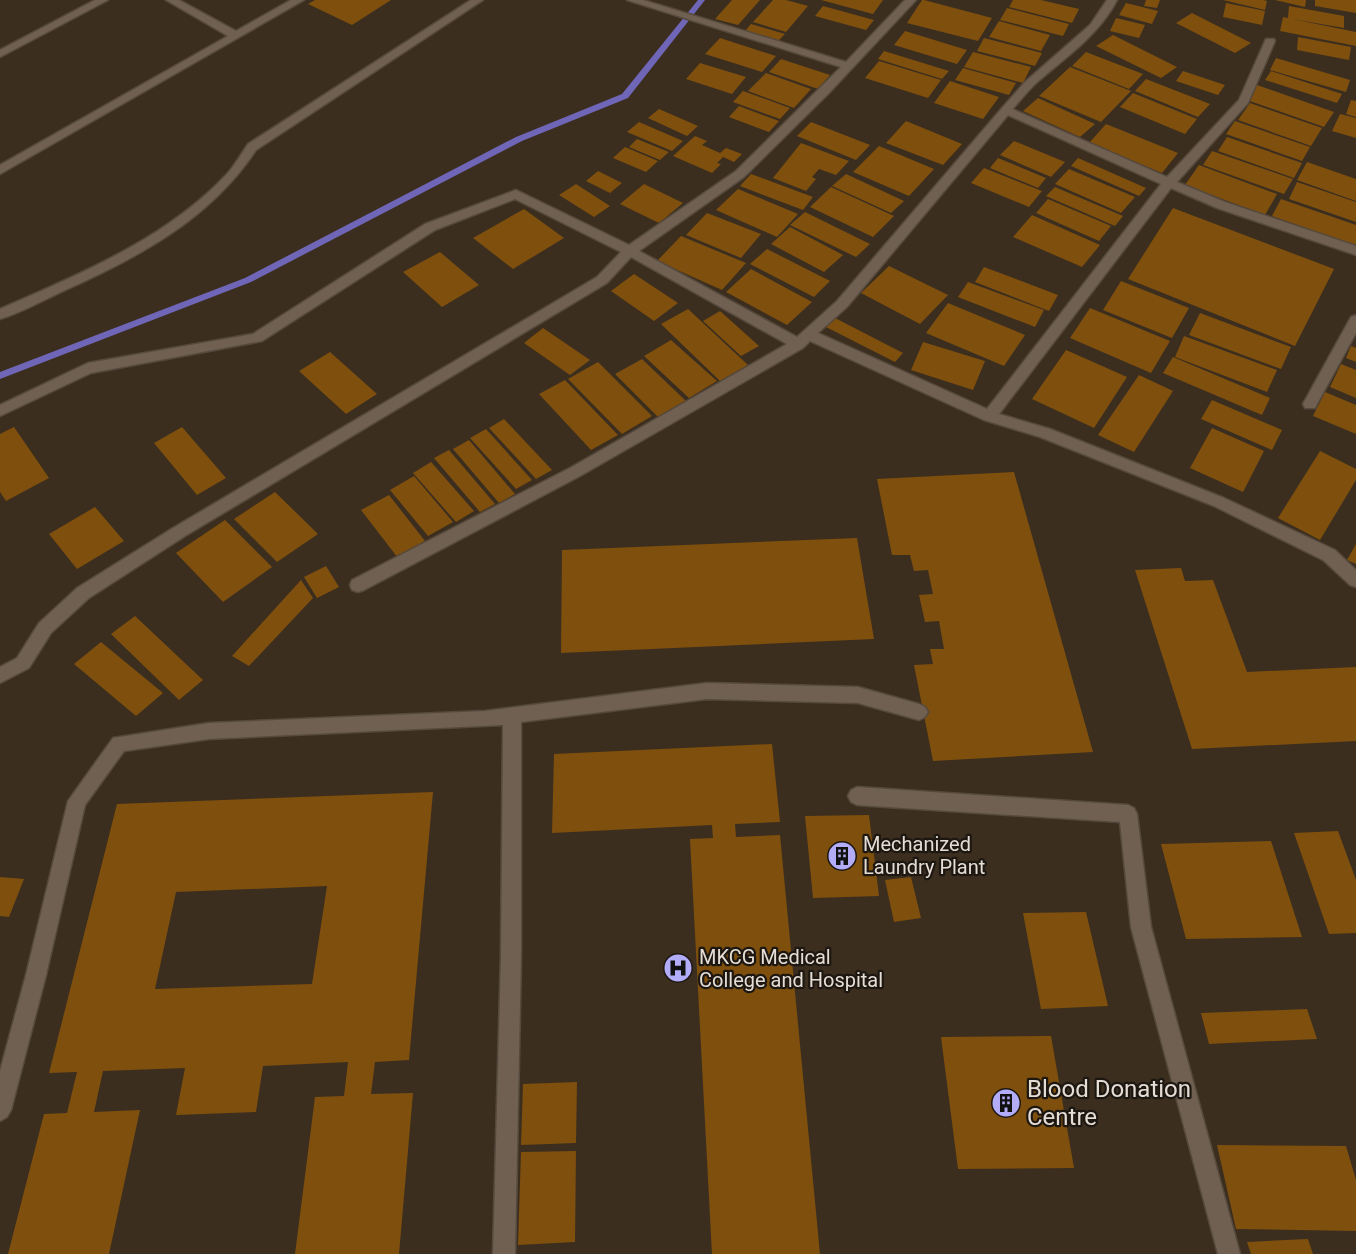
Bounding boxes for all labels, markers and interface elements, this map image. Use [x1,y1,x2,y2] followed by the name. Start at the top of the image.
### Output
[863,832,985,879] place label: Mechanized Laundry Plant
[826,840,858,872] building icon: Mechanized Laundry Plant
[699,945,883,992] place label: MKCG Medical College and Hospital
[662,952,694,984] hospital icon: MKCG Medical College and Hospital
[1027,1075,1191,1131] place label: Blood Donation Centre
[990,1087,1022,1119] building icon: Blood Donation Centre

